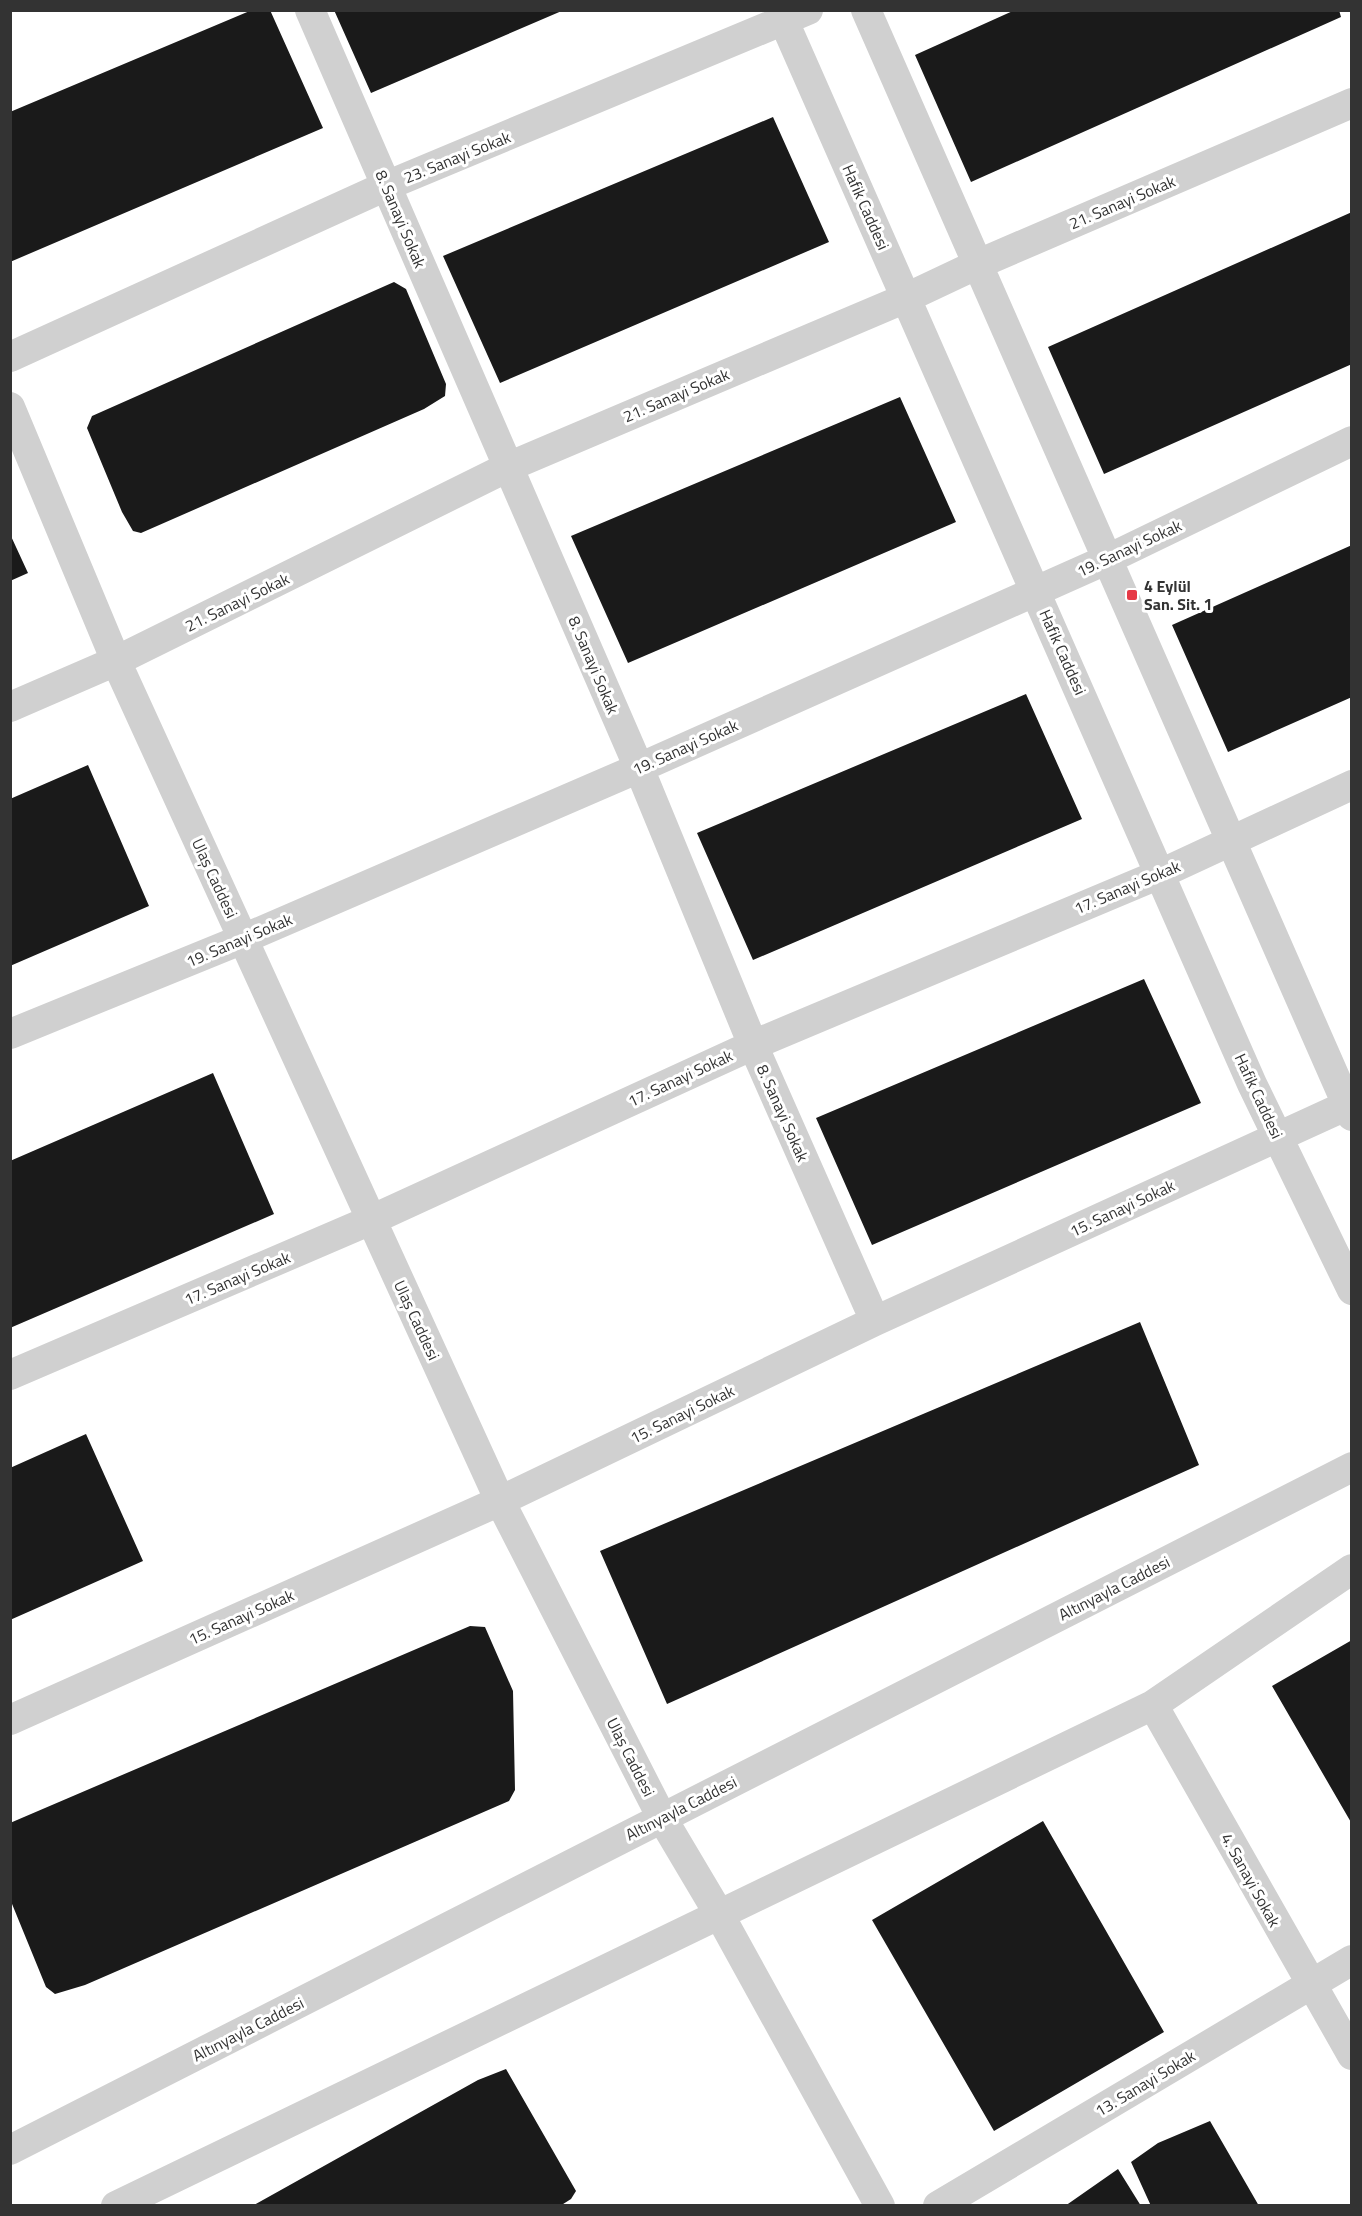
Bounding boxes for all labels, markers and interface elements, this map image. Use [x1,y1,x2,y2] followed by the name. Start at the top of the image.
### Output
[400,125,514,189] street label: 23. Sanayi Sokak
[836,160,896,254] street label: Hafik Caddesi
[370,166,433,272] street label: 8. Sanayi Sokak
[1065,169,1179,235] street label: 21. Sanayi Sokak
[619,362,733,428] street label: 21. Sanayi Sokak
[1073,513,1186,583] street label: 19. Sanayi Sokak
[181,566,293,638] street label: 21. Sanayi Sokak
[1144,574,1213,616] place label: 4 Eylül San. Sit. 1
[1125,588,1139,602] marker: 4 Eylül San. Sit. 1
[1033,605,1093,699] street label: Hafik Caddesi
[563,612,626,718] street label: 8. Sanayi Sokak
[628,713,742,781] street label: 19. Sanayi Sokak
[186,834,244,922] street label: Ulaş Caddesi
[1070,854,1184,920] street label: 17. Sanayi Sokak
[182,907,296,973] street label: 19. Sanayi Sokak
[624,1043,737,1113] street label: 17. Sanayi Sokak
[1229,1049,1289,1143] street label: Hafik Caddesi
[751,1060,815,1166] street label: 8. Sanayi Sokak
[1066,1173,1179,1243] street label: 15. Sanayi Sokak
[180,1245,294,1311] street label: 17. Sanayi Sokak
[388,1276,446,1364] street label: Ulaş Caddesi
[626,1378,738,1450] street label: 15. Sanayi Sokak
[1054,1550,1174,1626] street label: Altınyayla Caddesi
[184,1583,298,1651] street label: 15. Sanayi Sokak
[601,1713,661,1801] street label: Ulaş Caddesi
[621,1770,741,1846] street label: Altınyayla Caddesi
[1215,1829,1287,1932] street label: 4. Sanayi Sokak
[188,1991,308,2067] street label: Altınyayla Caddesi
[1090,2043,1200,2122] street label: 13. Sanayi Sokak

